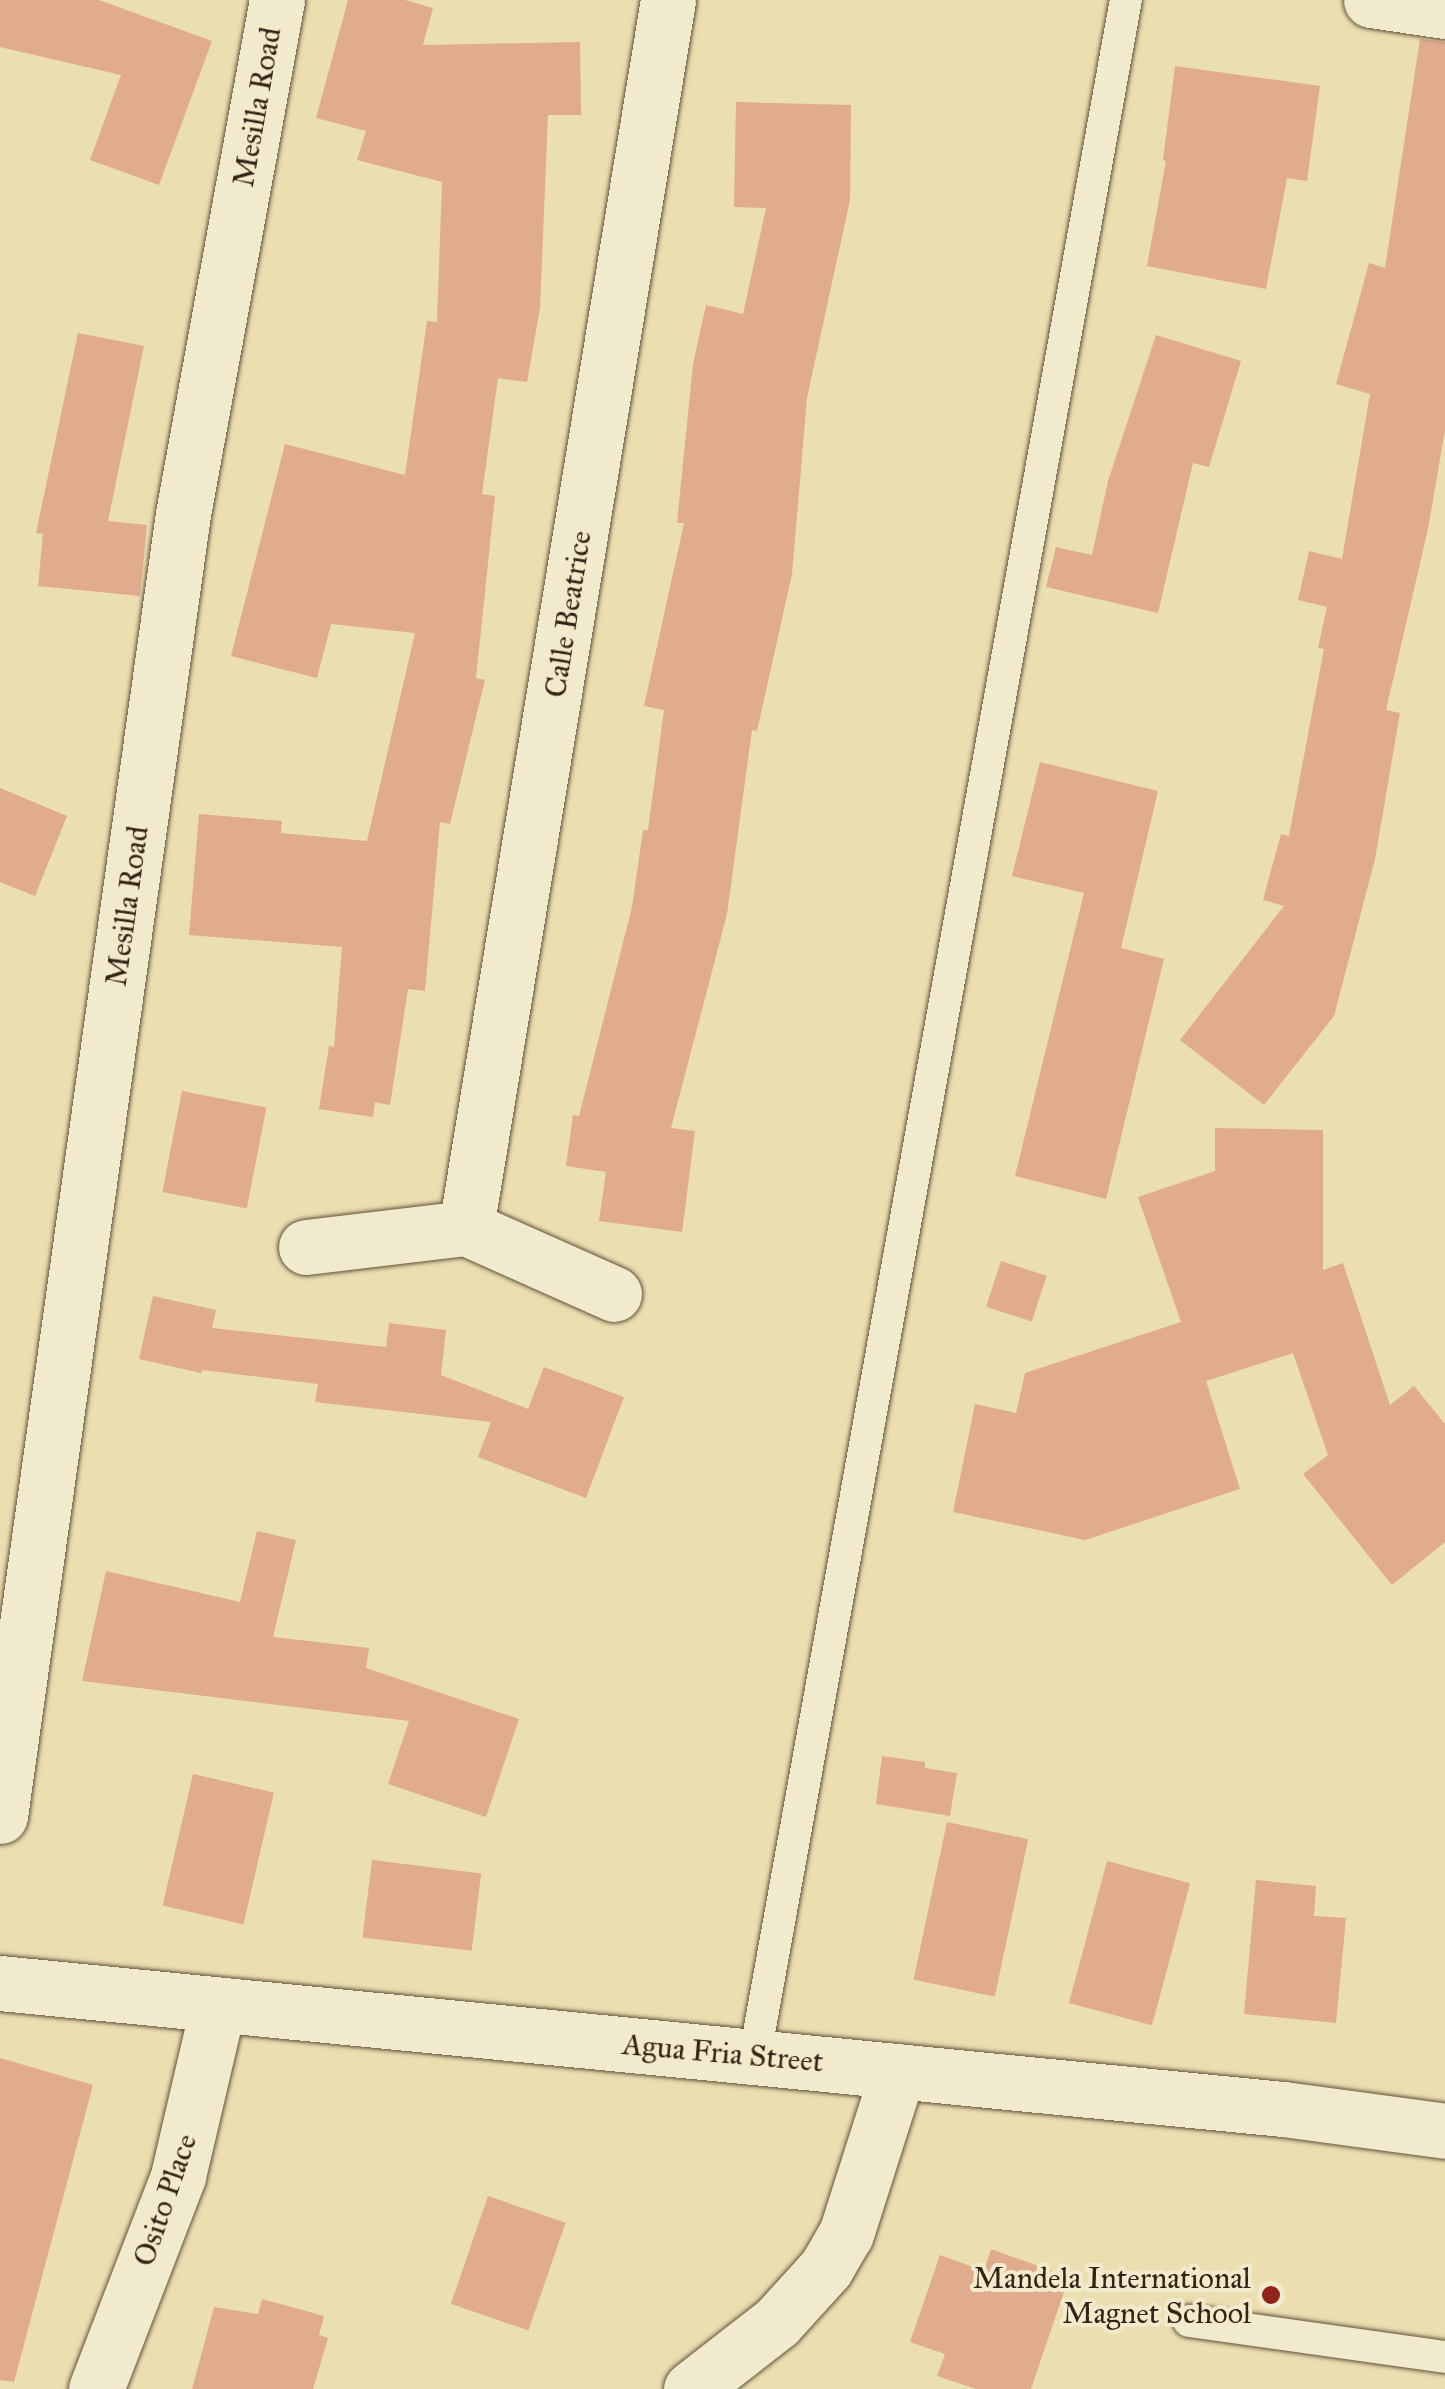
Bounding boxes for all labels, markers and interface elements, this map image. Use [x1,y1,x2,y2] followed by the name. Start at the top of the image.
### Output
[225,24,289,190] street label: Mesilla Road
[537,528,599,700] street label: Calle Beatrice
[98,823,156,989] street label: Mesilla Road
[621,2026,825,2080] street label: Agua Fria Street
[126,2129,204,2271] street label: Osito Place
[973,2260,1251,2330] place label: Mandela International Magnet School
[1260,2284,1282,2306] marker: Mandela International Magnet School

